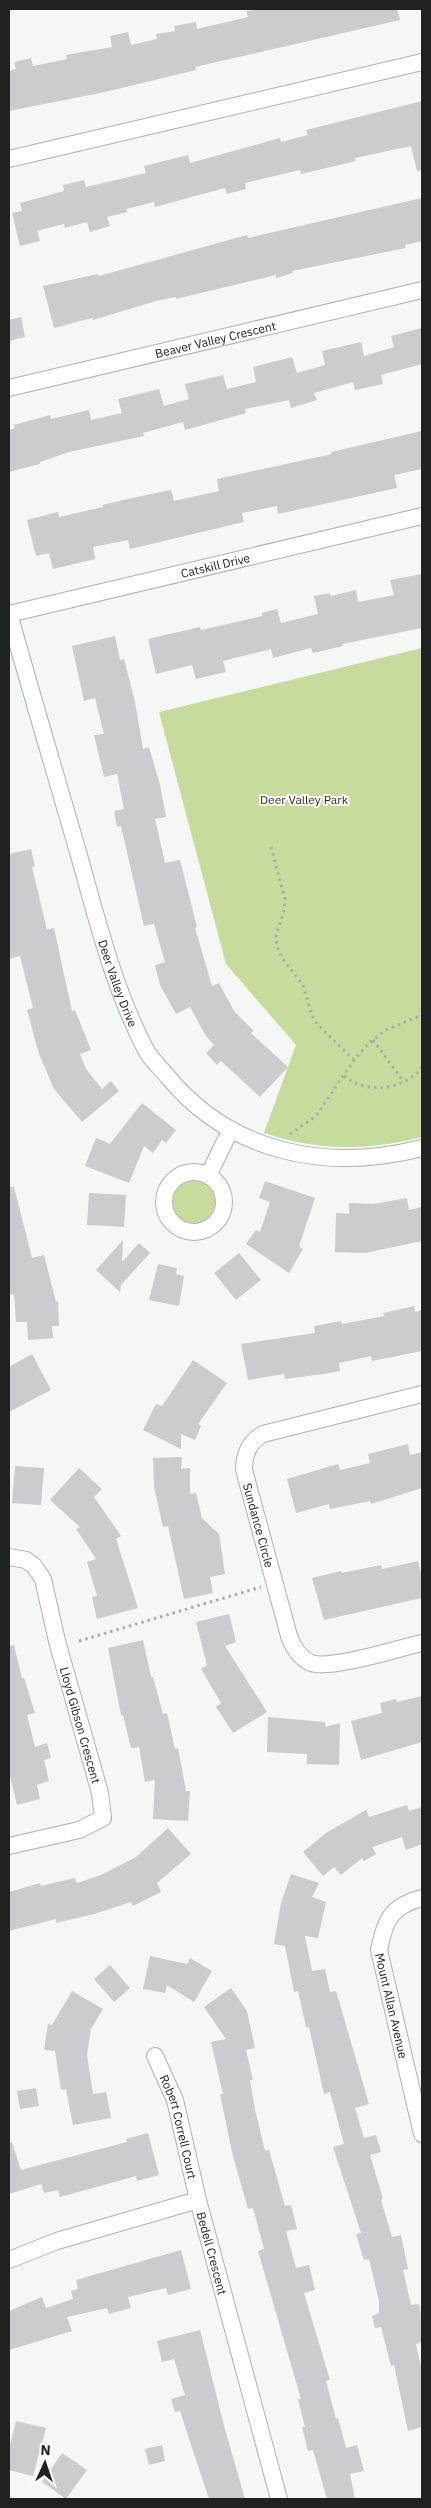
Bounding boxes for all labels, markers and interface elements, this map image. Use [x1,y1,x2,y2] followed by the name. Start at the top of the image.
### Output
[153,317,277,361] street label: Beaver Valley Crescent
[179,550,252,580] street label: Catskill Drive
[260,792,349,807] park label: Deer Valley Park
[96,938,141,1029] street label: Deer Valley Drive
[240,1481,278,1570] street label: Sundance Circle
[57,1665,104,1785] street label: Lloyd Gibson Crescent
[372,1952,412,2060] street label: Mount Allan Avenue
[157,2072,200,2180] street label: Robert Correll Court
[194,2210,231,2296] street label: Bedell Crescent
[20,2438,70,2488] north arrow
[40,2441,51,2459] text: N

